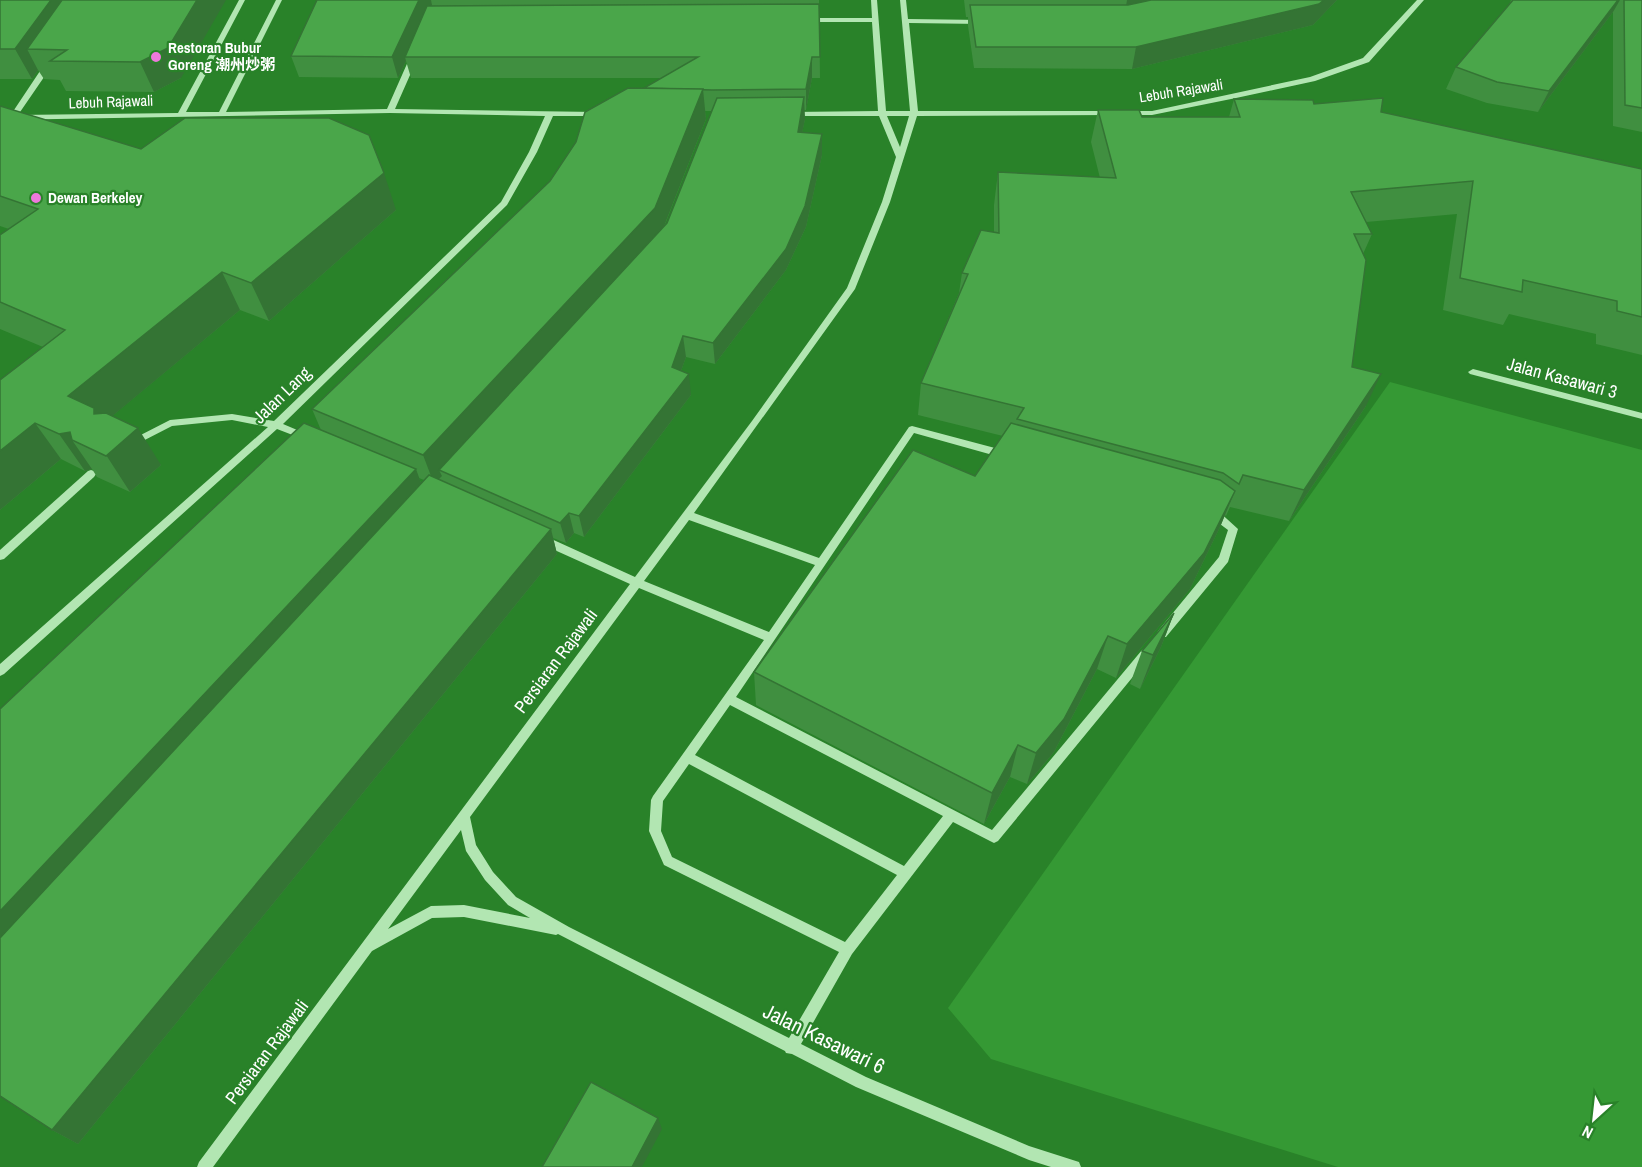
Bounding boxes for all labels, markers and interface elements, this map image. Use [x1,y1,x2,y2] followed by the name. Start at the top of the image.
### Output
[168,37,275,75] place label: Restoran Bubur Goreng 潮州炒粥
[149,50,163,64] marker: Restoran Bubur Goreng 潮州炒粥
[1137,74,1224,108] street label: Lebuh Rajawali
[68,90,154,113] street label: Lebuh Rajawali
[48,187,143,208] place label: Dewan Berkeley
[29,191,43,205] marker: Dewan Berkeley
[1504,351,1620,404] street label: Jalan Kasawari 3
[247,360,317,429] street label: Jalan Lang
[508,603,603,718] street label: Persiaran Rajawali
[219,994,314,1109] street label: Persiaran Rajawali
[759,997,890,1081] street label: Jalan Kasawari 6
[1564,1089,1624,1149] north arrow
[1578,1120,1596,1144] text: N

